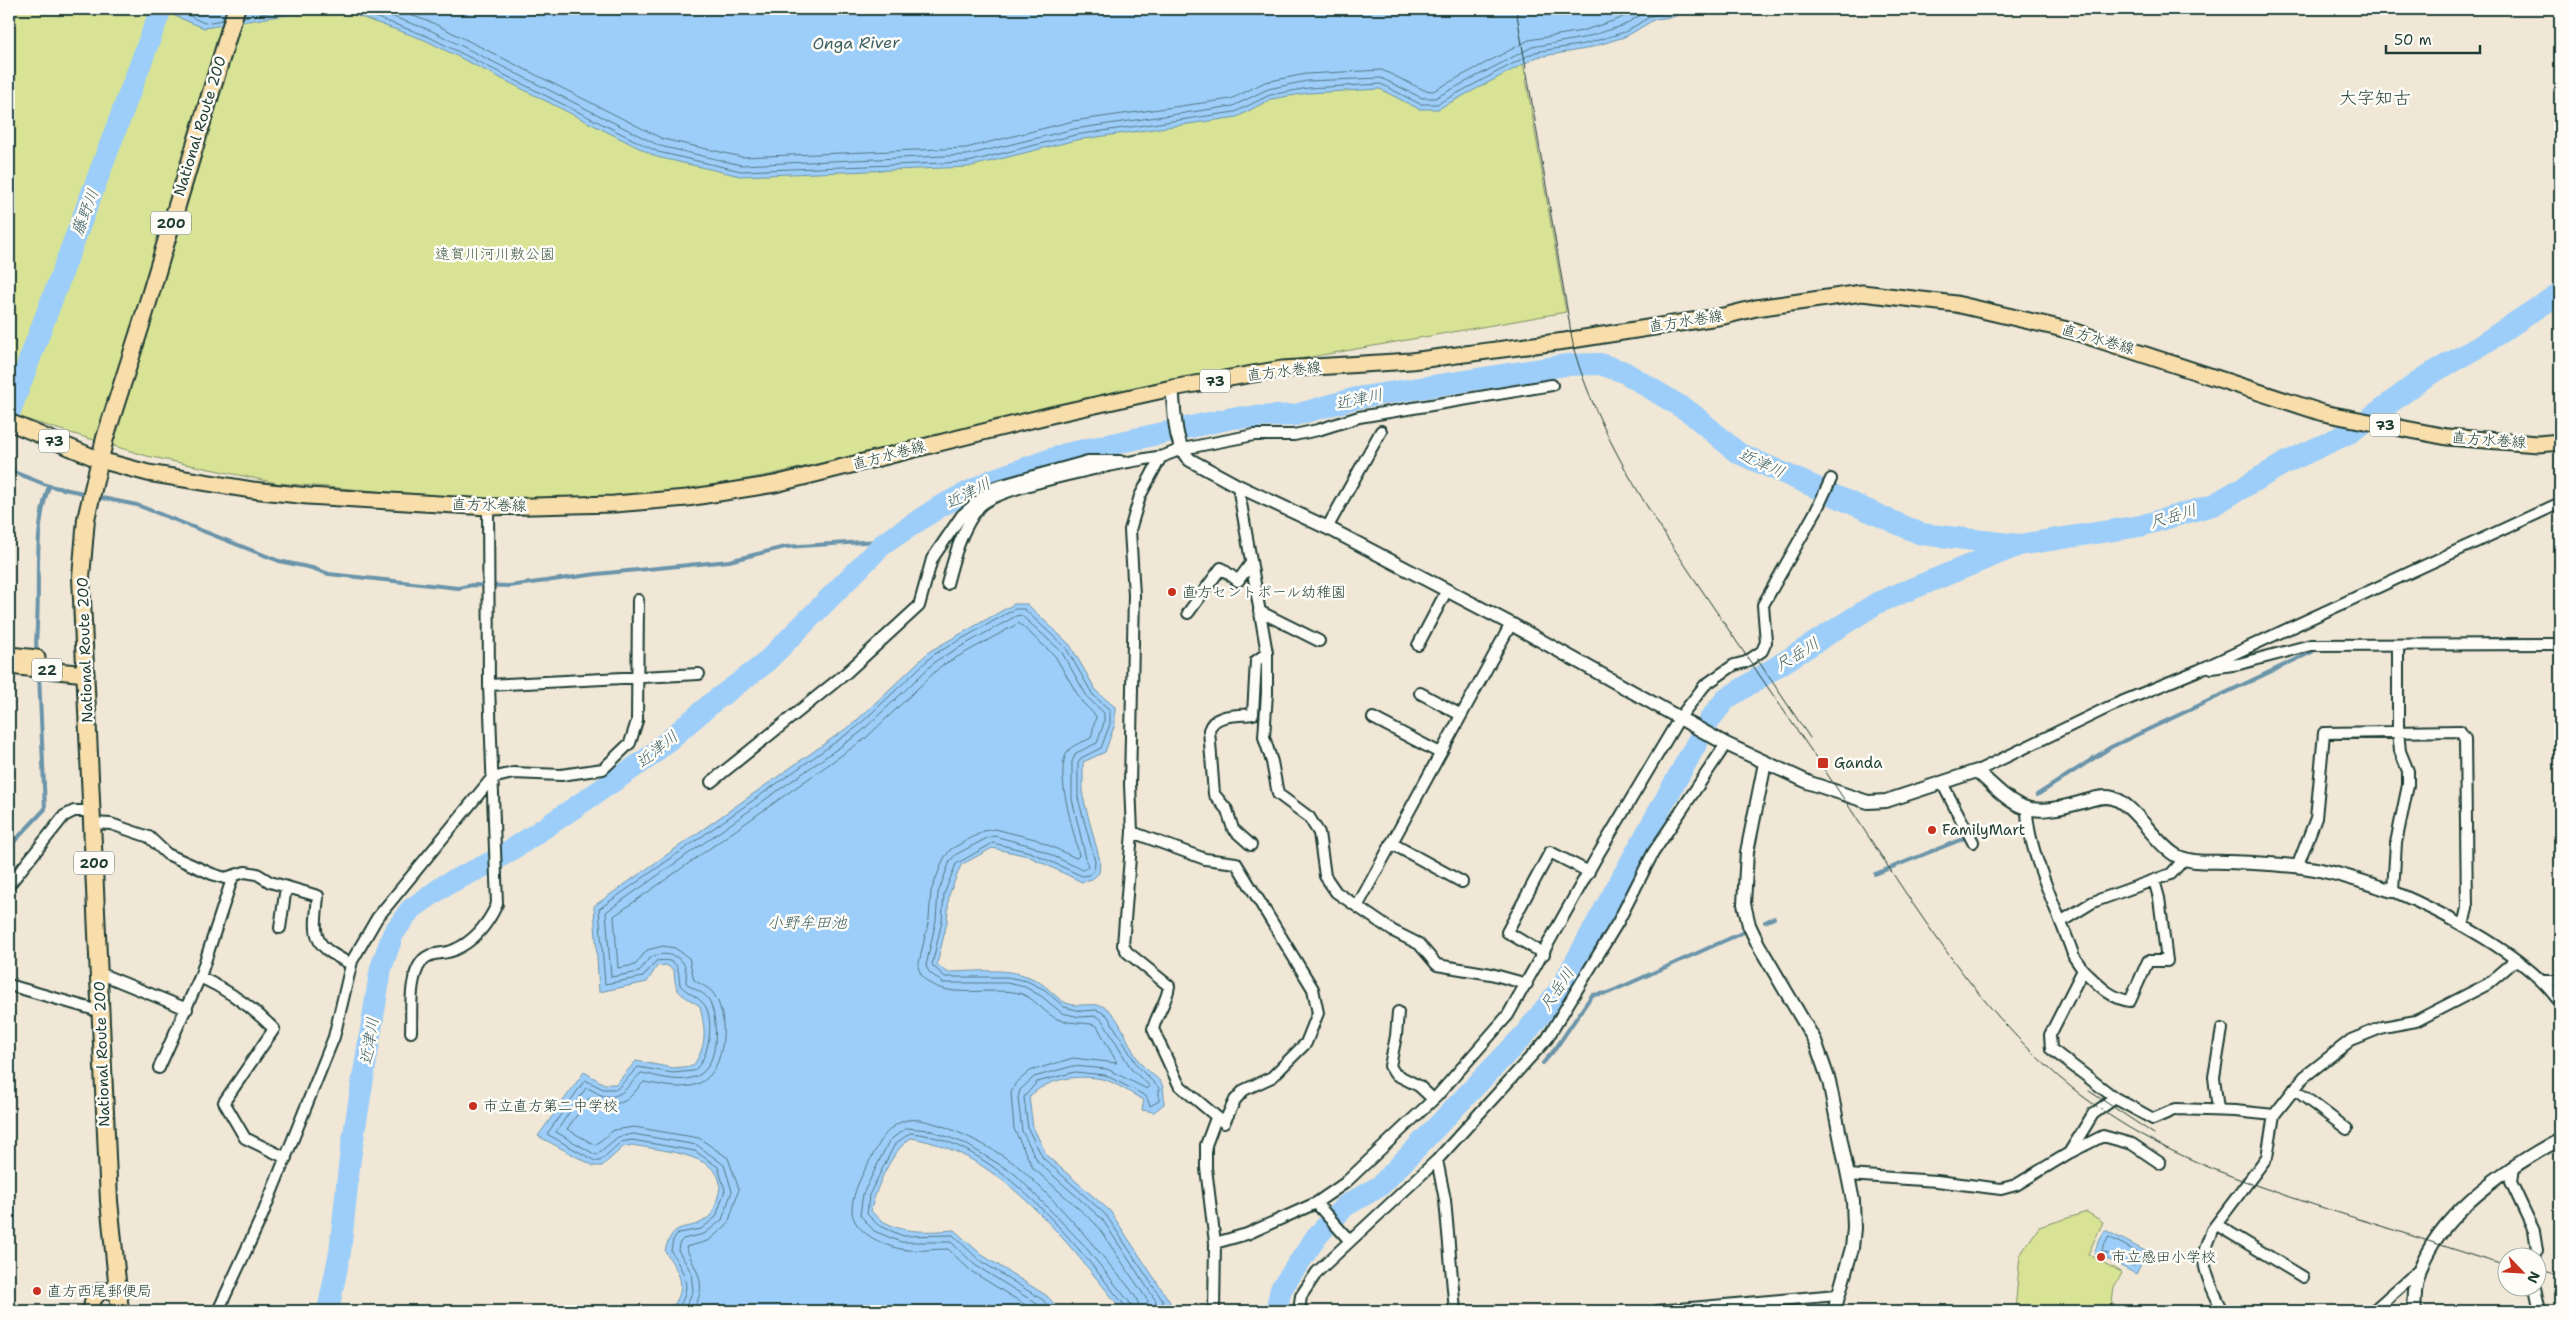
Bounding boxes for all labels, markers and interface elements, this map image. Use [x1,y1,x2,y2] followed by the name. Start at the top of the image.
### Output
[2386,22,2480,54] scale bar
[2394,30,2432,50] text: 50 m
[812,32,900,54] water label: Onga River
[169,53,231,199] street label: National Route 200
[2339,86,2411,110] district label: 大字知古
[67,186,103,238] water label: 藤野川
[151,212,191,234] road number: 200
[435,244,555,264] park label: 遠賀川河川敷公園
[1647,305,1725,337] street label: 直方水巻線
[2059,319,2137,359] street label: 直方水巻線
[1246,357,1322,385] street label: 直方水巻線
[1200,370,1230,392] road number: 73
[1333,384,1385,414] water label: 近津川
[2370,414,2400,436] road number: 73
[2451,427,2527,453] street label: 直方水巻線
[39,430,69,452] road number: 73
[850,436,928,474] street label: 直方水巻線
[1736,443,1788,483] water label: 近津川
[942,473,994,513] water label: 近津川
[451,494,527,516] street label: 直方水巻線
[2147,499,2199,533] water label: 尺岳川
[72,577,98,723] street label: National Route 200
[1182,582,1346,602] place label: 直方セントポール幼稚園
[1166,586,1178,598] marker: 直方セントポール幼稚園
[1771,632,1823,676] water label: 尺岳川
[32,658,62,682] road number: 22
[632,726,682,772] water label: 近津川
[1834,753,1883,773] place label: Ganda
[1816,756,1830,770] marker: Ganda
[1942,820,2025,840] place label: FamilyMart
[1926,824,1938,836] marker: FamilyMart
[74,851,114,874] road number: 200
[767,912,848,933] water label: 小野牟田池
[1535,963,1579,1015] water label: 尺岳川
[89,981,115,1127] street label: National Route 200
[355,1016,383,1066] water label: 近津川
[483,1096,618,1116] place label: 市立直方第二中学校
[467,1100,479,1112] marker: 市立直方第二中学校
[2111,1247,2216,1267] place label: 市立感田小学校
[2496,1248,2546,1298] north arrow
[2095,1251,2107,1263] marker: 市立感田小学校
[2523,1269,2544,1286] text: N
[47,1281,152,1301] place label: 直方西尾郵便局
[31,1285,43,1297] marker: 直方西尾郵便局

